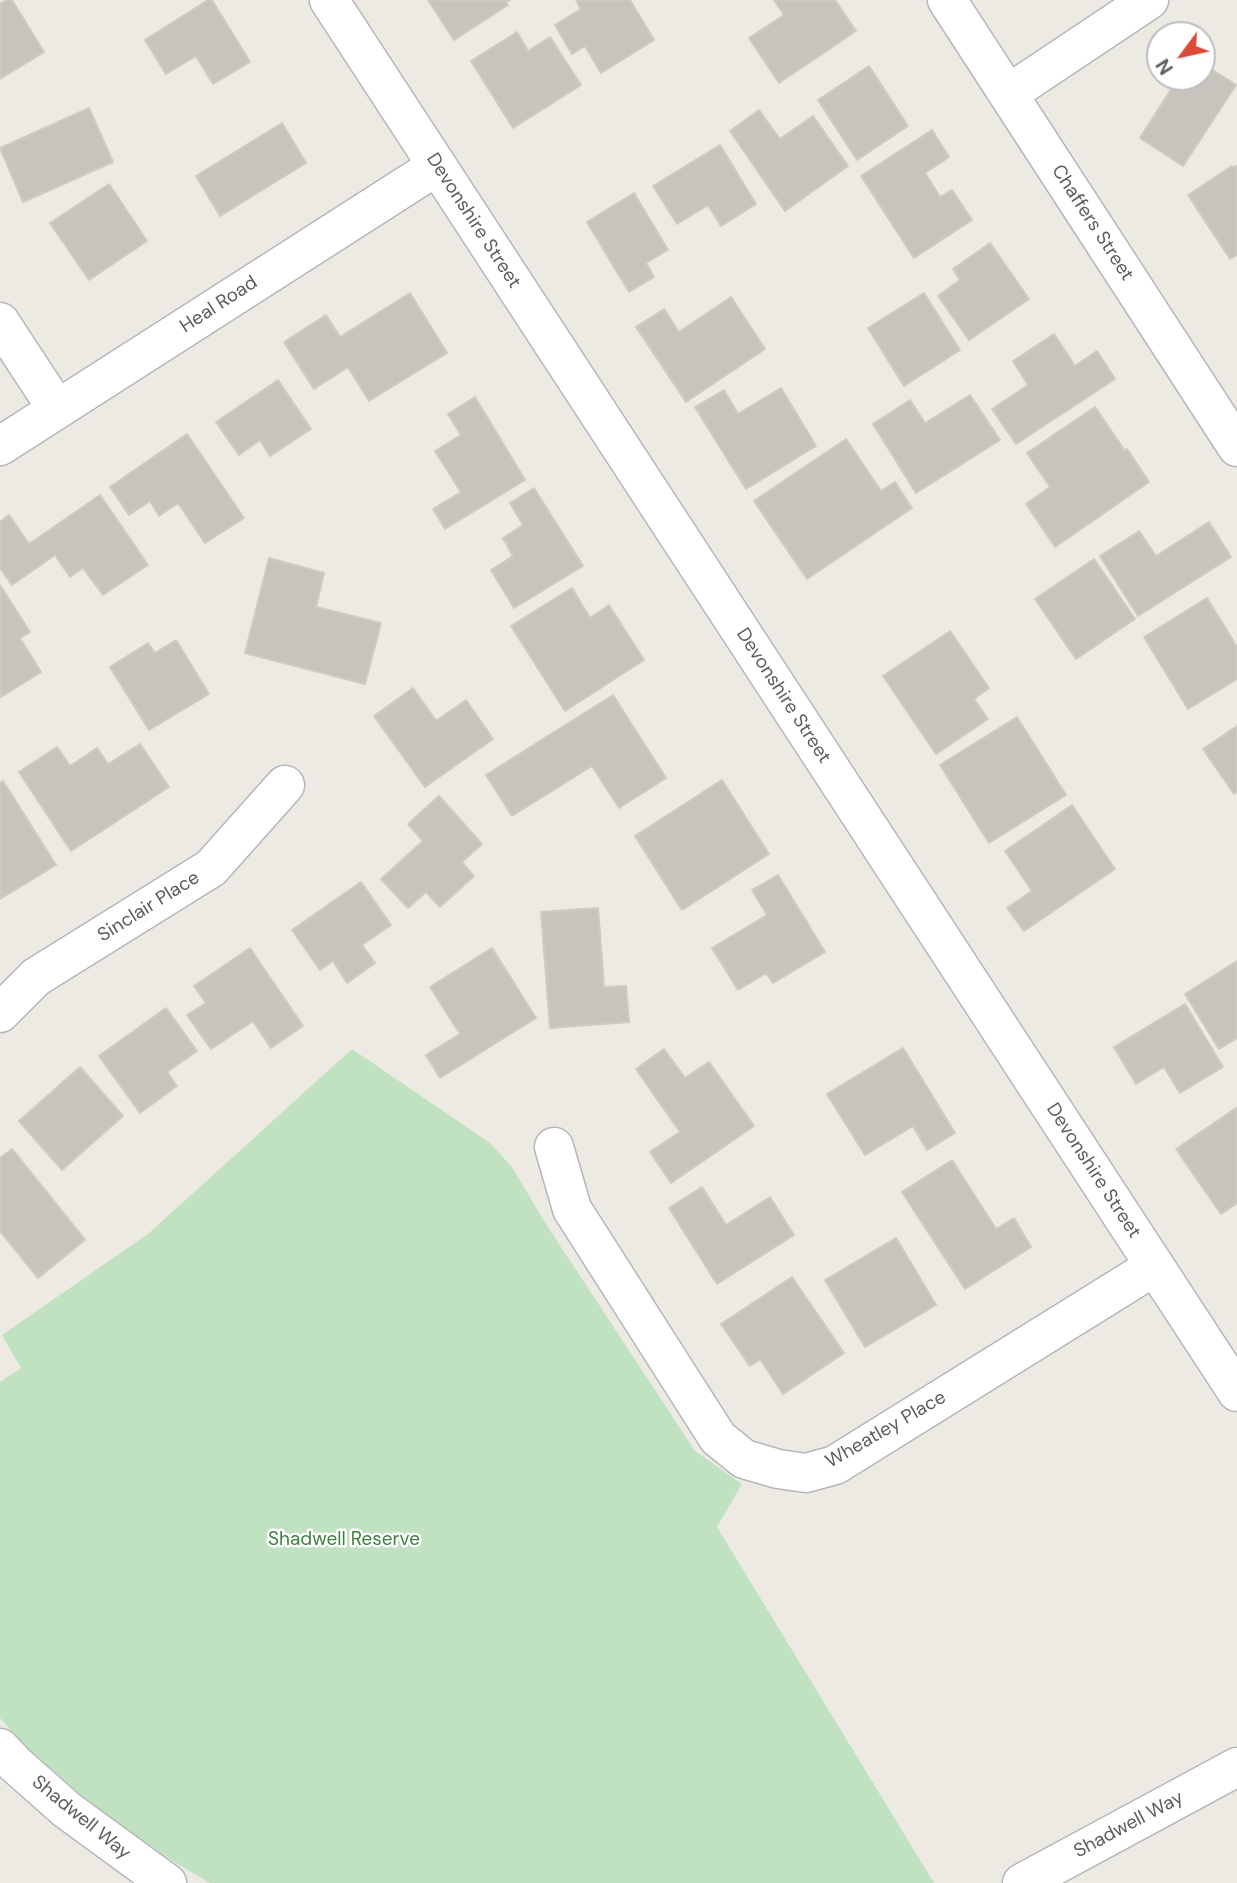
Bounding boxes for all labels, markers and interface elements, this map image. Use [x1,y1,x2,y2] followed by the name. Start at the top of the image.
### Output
[1146,21,1216,91] north arrow
[1150,54,1179,79] text: N
[421,149,525,293] street label: Devonshire Street
[1046,161,1138,285] street label: Chaffers Street
[176,272,262,338] street label: Heal Road
[731,624,835,768] street label: Devonshire Street
[94,867,204,947] street label: Sinclair Place
[1041,1099,1145,1243] street label: Devonshire Street
[822,1386,950,1474] street label: Wheatley Place
[268,1529,420,1551] park label: Shadwell Reserve
[27,1771,135,1865] street label: Shadwell Way
[1070,1787,1188,1863] street label: Shadwell Way

